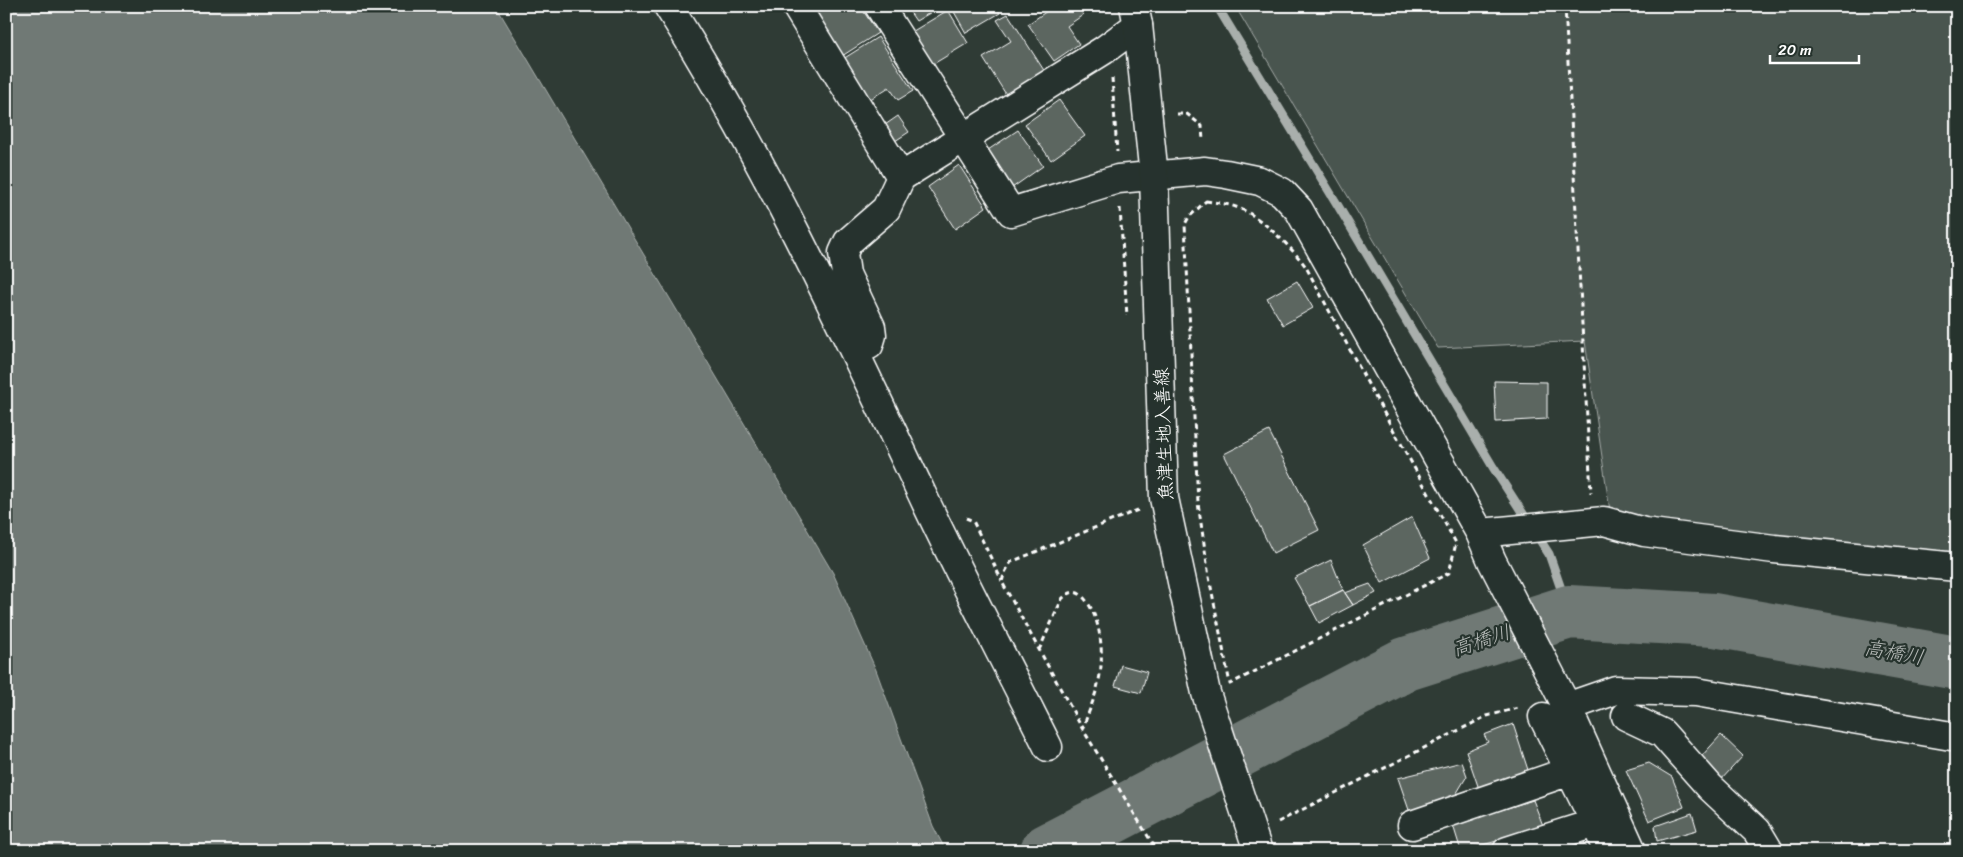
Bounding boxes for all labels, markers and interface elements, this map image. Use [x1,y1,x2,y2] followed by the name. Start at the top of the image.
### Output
[1770,32,1859,64] scale bar
[1778,37,1812,63] text: 20 m
[1145,367,1182,501] street label: 魚津生地入善線
[1447,615,1515,666] water label: 高橋川
[1861,630,1926,675] water label: 高橋川

